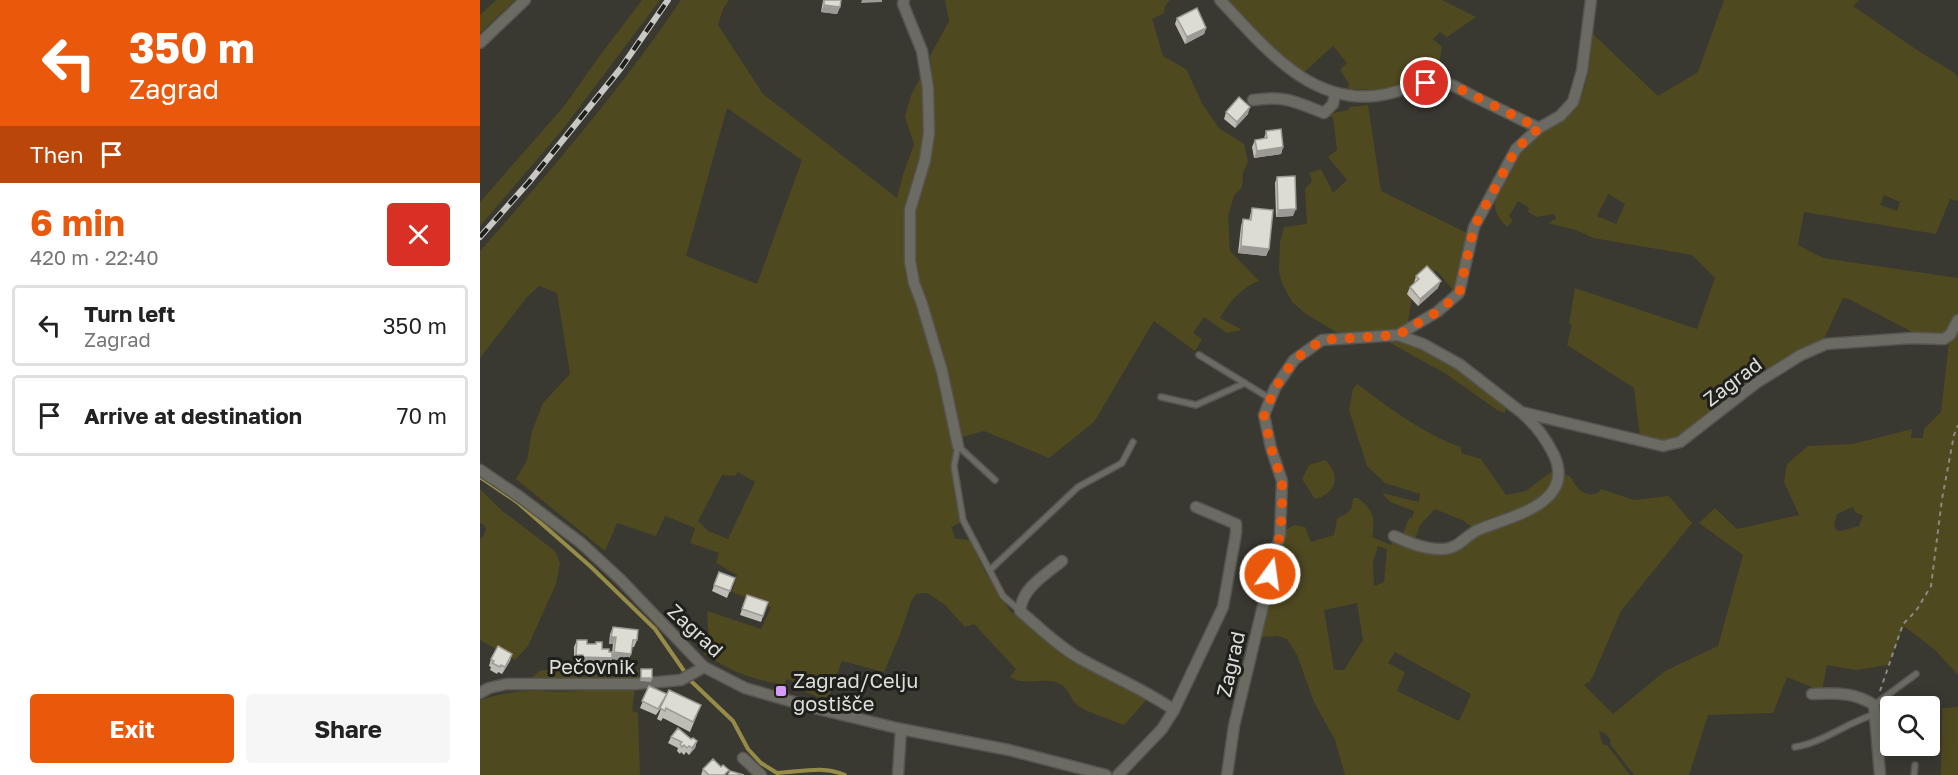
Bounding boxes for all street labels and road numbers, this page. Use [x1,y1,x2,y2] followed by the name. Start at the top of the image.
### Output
[1698,351,1766,411] street label: Zagrad
[663,598,729,662] street label: Zagrad
[1211,629,1249,699] street label: Zagrad
[548,654,636,678] street label: Pečovnik

